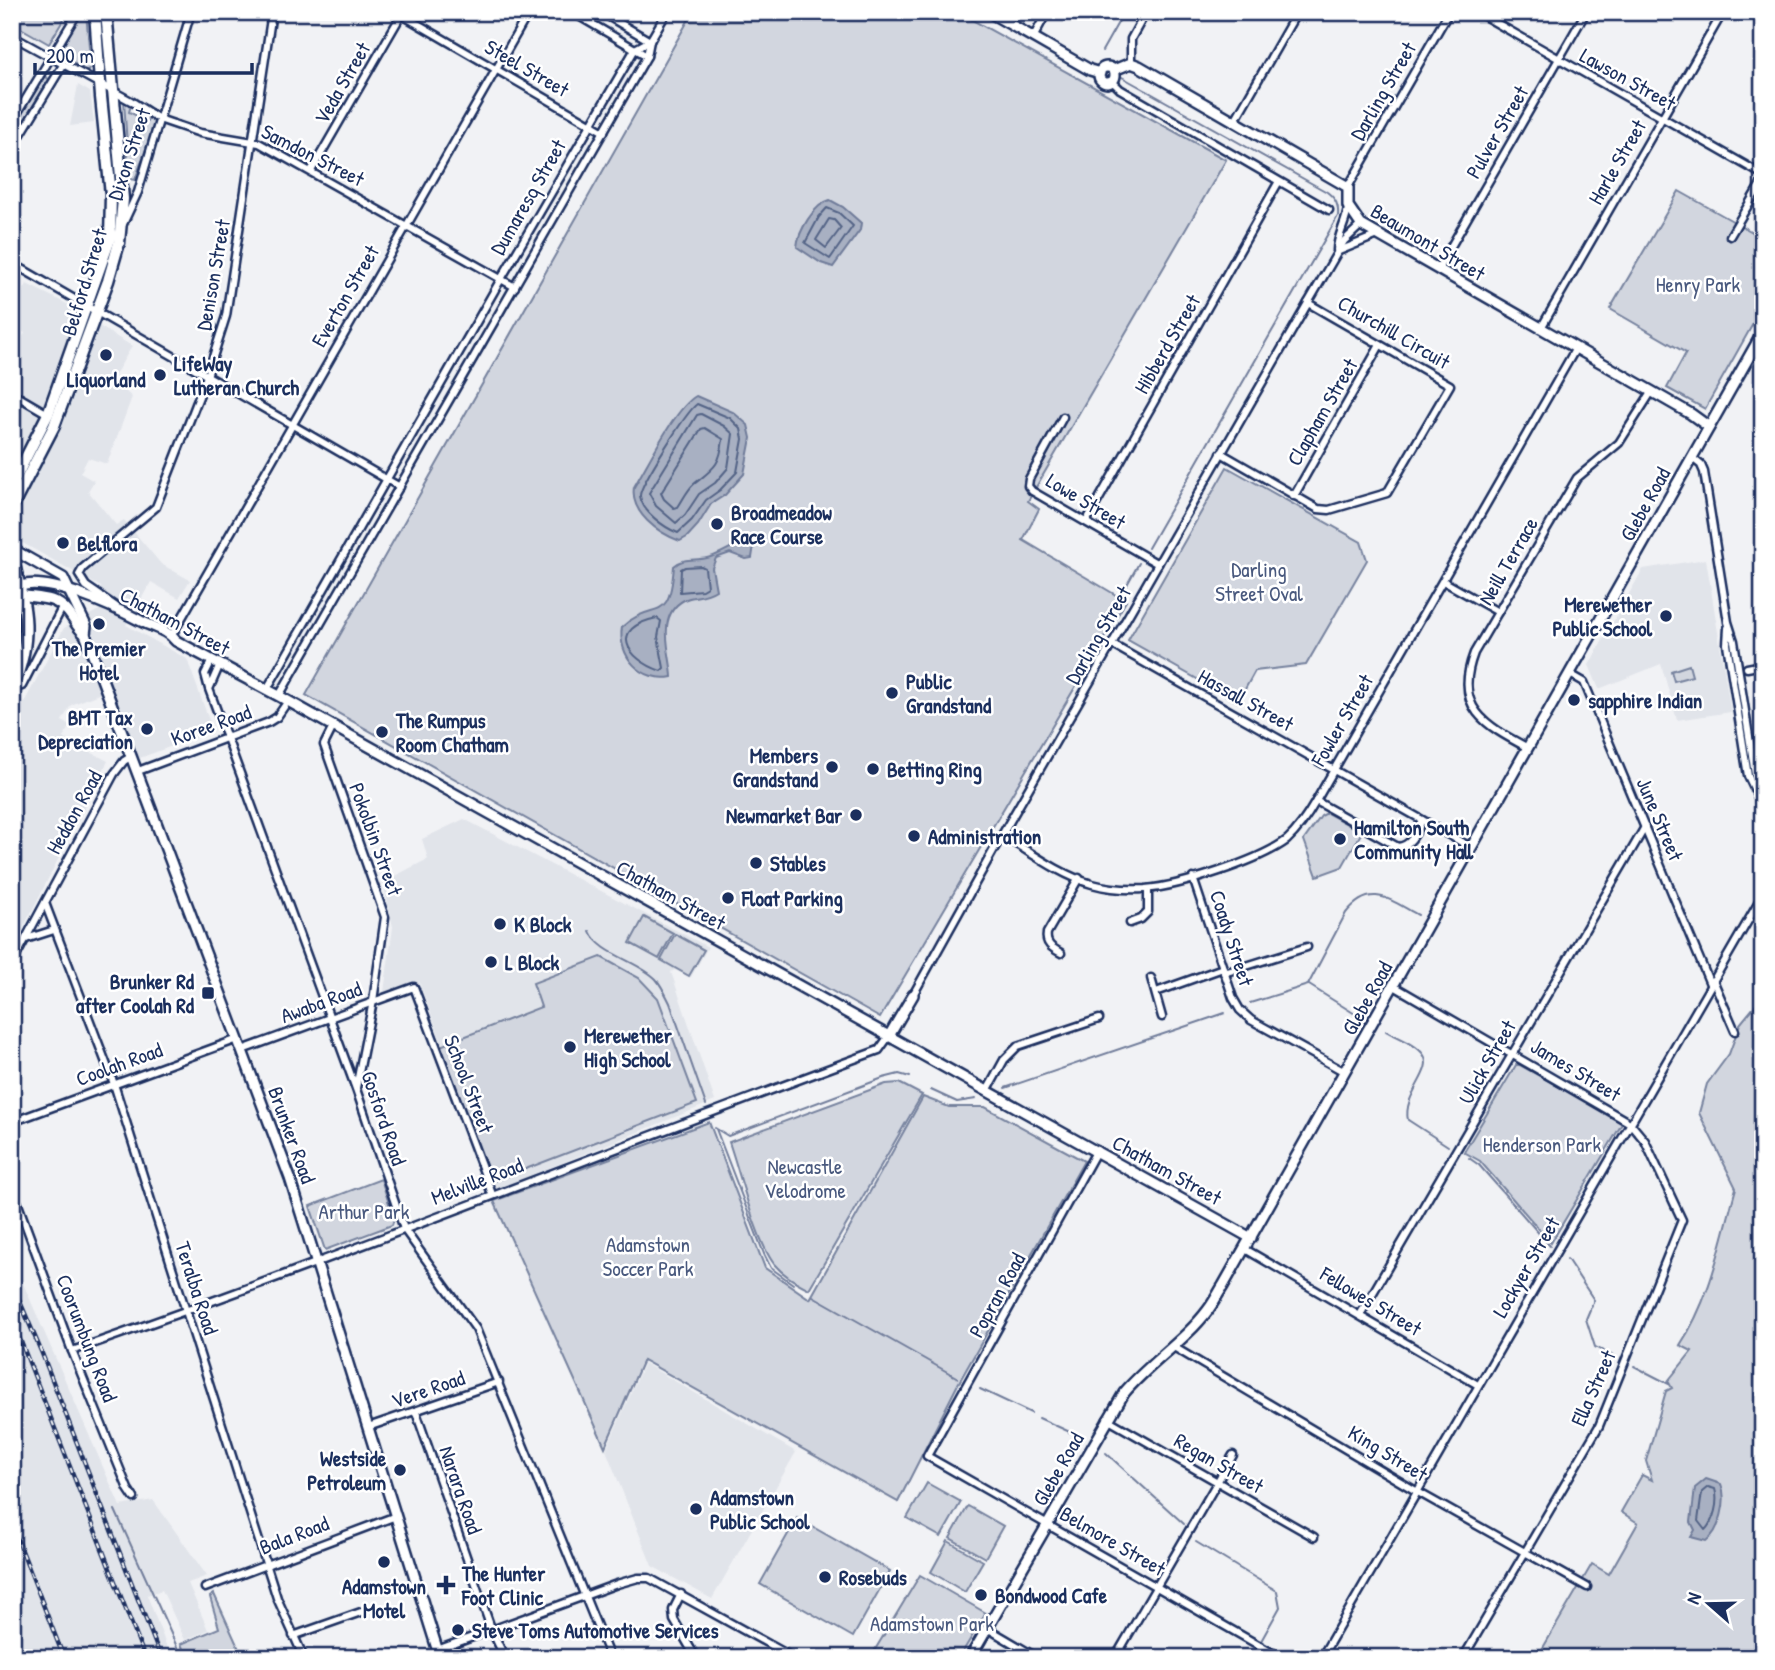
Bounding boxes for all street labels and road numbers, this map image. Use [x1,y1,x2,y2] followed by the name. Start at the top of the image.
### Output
[480,32,575,104] street label: Steel Street
[307,36,378,129] street label: Veda Street
[1343,36,1423,146] street label: Darling Street
[1575,41,1682,118] street label: Lawson Street
[1459,80,1536,184] street label: Pulver Street
[100,103,158,204] street label: Dixon Street
[1581,113,1653,210] street label: Harle Street
[257,117,370,194] street label: Samdon Street
[483,133,573,260] street label: Dumaresq Street
[1365,196,1491,288] street label: Beaumont Street
[189,216,237,333] street label: Denison Street
[54,224,114,339] street label: Belford Street
[304,239,386,352] street label: Everton Street
[1127,288,1207,399] street label: Hibberd Street
[1333,288,1456,376] street label: Churchill Circuit
[1280,352,1365,471] street label: Clapham Street
[1613,462,1677,546] street label: Glebe Road
[1041,466,1132,537] street label: Lowe Street
[1471,512,1545,610] street label: Neill Terrace
[115,580,236,663] street label: Chatham Street
[1058,580,1138,690] street label: Darling Street
[1193,662,1300,739] street label: Hassall Street
[1303,668,1380,772] street label: Fowler Street
[167,697,255,753] street label: Koree Road
[39,765,109,859] street label: Heddon Road
[1630,773,1691,866] street label: June Street
[342,779,410,900] street label: Pokolbin Street
[611,853,732,937] street label: Chatham Street
[1203,886,1261,990] street label: Coady Street
[1335,956,1399,1040] street label: Glebe Road
[276,974,366,1030] street label: Awaba Road
[1451,1014,1523,1109] street label: Ulick Street
[437,1031,501,1138] street label: School Street
[1525,1032,1627,1109] street label: James Street
[72,1035,166,1093] street label: Coolah Road
[354,1067,414,1169] street label: Gosford Road
[261,1083,323,1187] street label: Brunker Road
[1107,1128,1228,1212] street label: Chatham Street
[427,1150,527,1212] street label: Melville Road
[1485,1211,1567,1323] street label: Lockyer Street
[168,1238,226,1338] street label: Teralba Road
[962,1247,1032,1343] street label: Popran Road
[1314,1259,1428,1343] street label: Fellowes Street
[49,1270,125,1406] street label: Coorumbung Road
[1563,1345,1623,1431] street label: Ella Street
[387,1363,469,1415] street label: Vere Road
[1343,1418,1434,1489] street label: King Street
[1169,1426,1270,1501] street label: Regan Street
[1025,1427,1091,1511] street label: Glebe Road
[432,1442,490,1538] street label: Narara Road
[1055,1499,1172,1583] street label: Belmore Street
[255,1509,333,1561] street label: Bala Road

